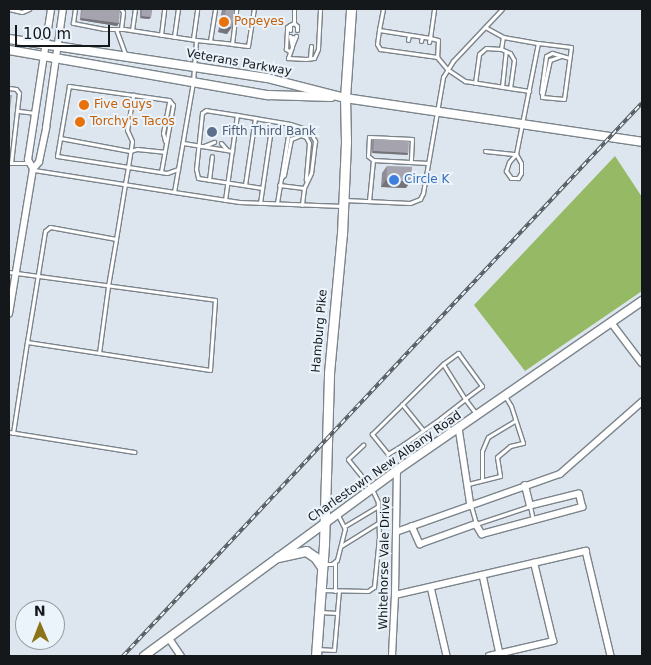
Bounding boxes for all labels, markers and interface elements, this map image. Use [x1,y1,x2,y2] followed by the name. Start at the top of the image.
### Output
[18,15,112,47] scale bar
[234,15,284,29] place label: Popeyes
[218,16,230,28] marker: Popeyes
[23,25,71,43] text: 100 m
[185,47,293,79] street label: Veterans Parkway
[94,98,152,112] place label: Five Guys
[78,99,90,111] marker: Five Guys
[90,115,175,129] place label: Torchy's Tacos
[74,116,86,128] marker: Torchy's Tacos
[222,125,316,139] place label: Fifth Third Bank
[206,126,218,138] marker: Fifth Third Bank
[404,173,449,187] place label: Circle K
[388,174,400,186] marker: Circle K
[309,289,331,373] street label: Hamburg Pike
[306,408,464,526] street label: Charlestown New Albany Road
[377,496,393,630] street label: Whitehorse Vale Drive
[15,600,65,650] north arrow
[34,603,46,619] text: N

